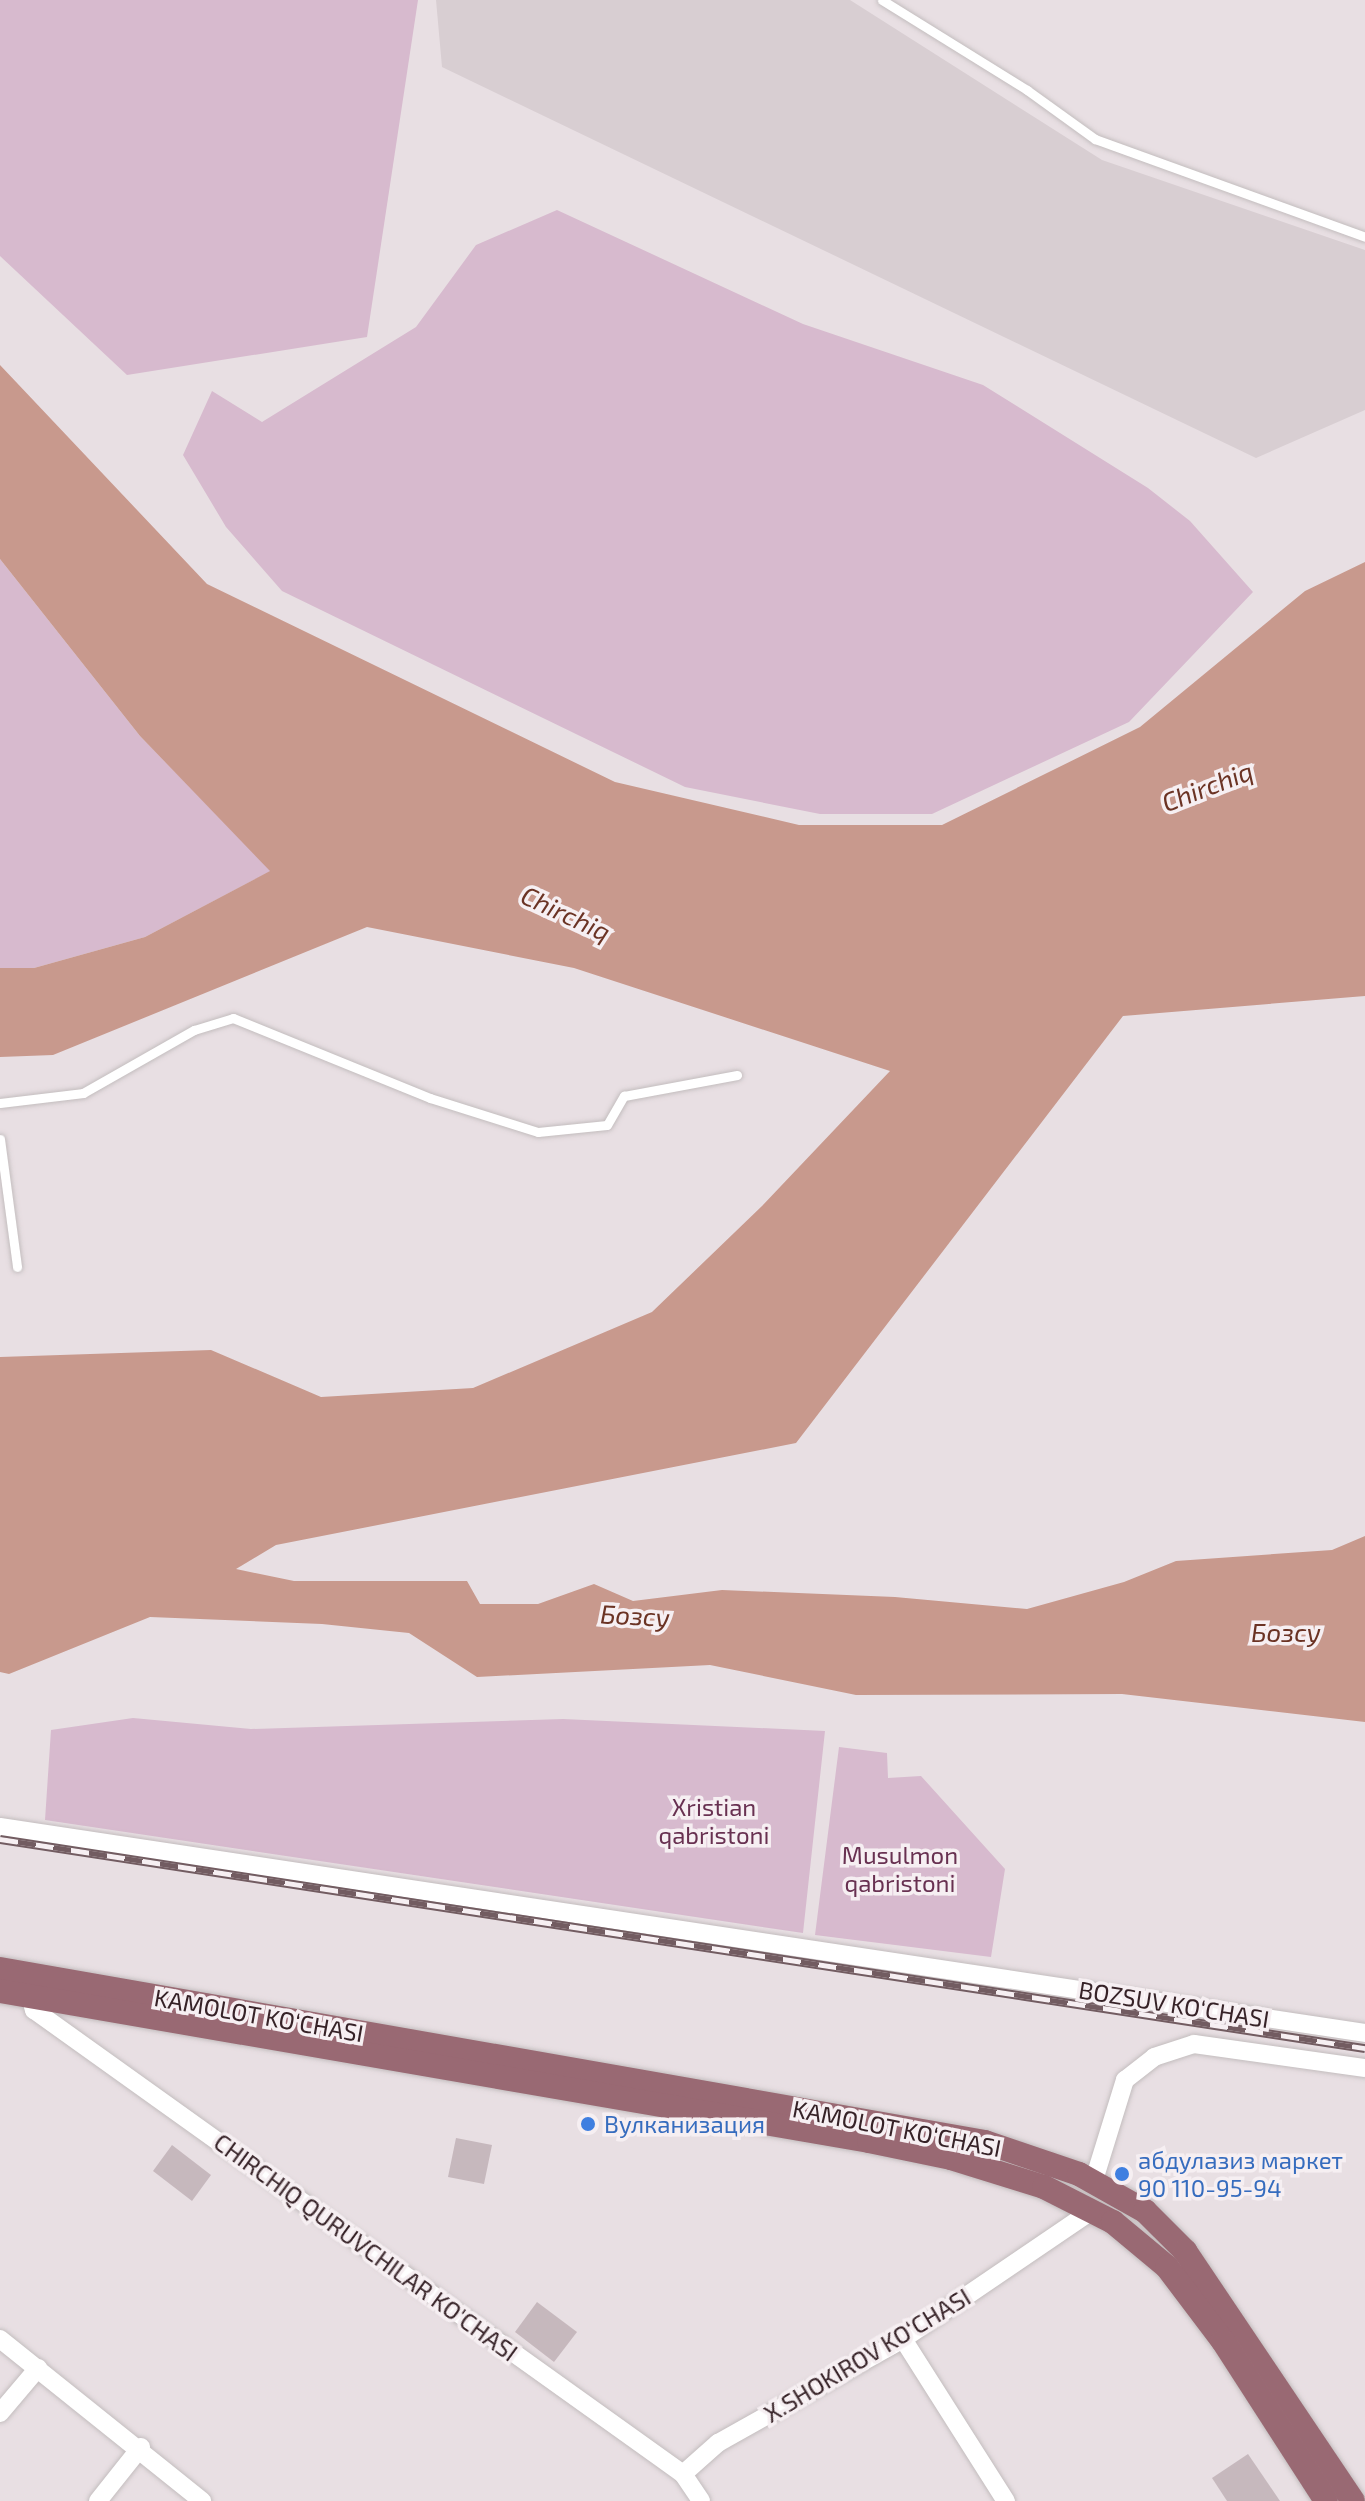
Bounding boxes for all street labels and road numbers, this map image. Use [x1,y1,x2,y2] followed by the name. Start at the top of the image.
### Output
[1076,1975,1272,2033] street label: BOZSUV KO‘CHASI
[152,1982,366,2048] street label: KAMOLOT KO‘CHASI
[790,2094,1004,2162] street label: KAMOLOT KO‘CHASI
[209,2127,523,2367] street label: CHIRCHIQ QURUVCHILAR KO'CHASI
[758,2282,976,2428] street label: X.SHOKIROV KO‘CHASI

